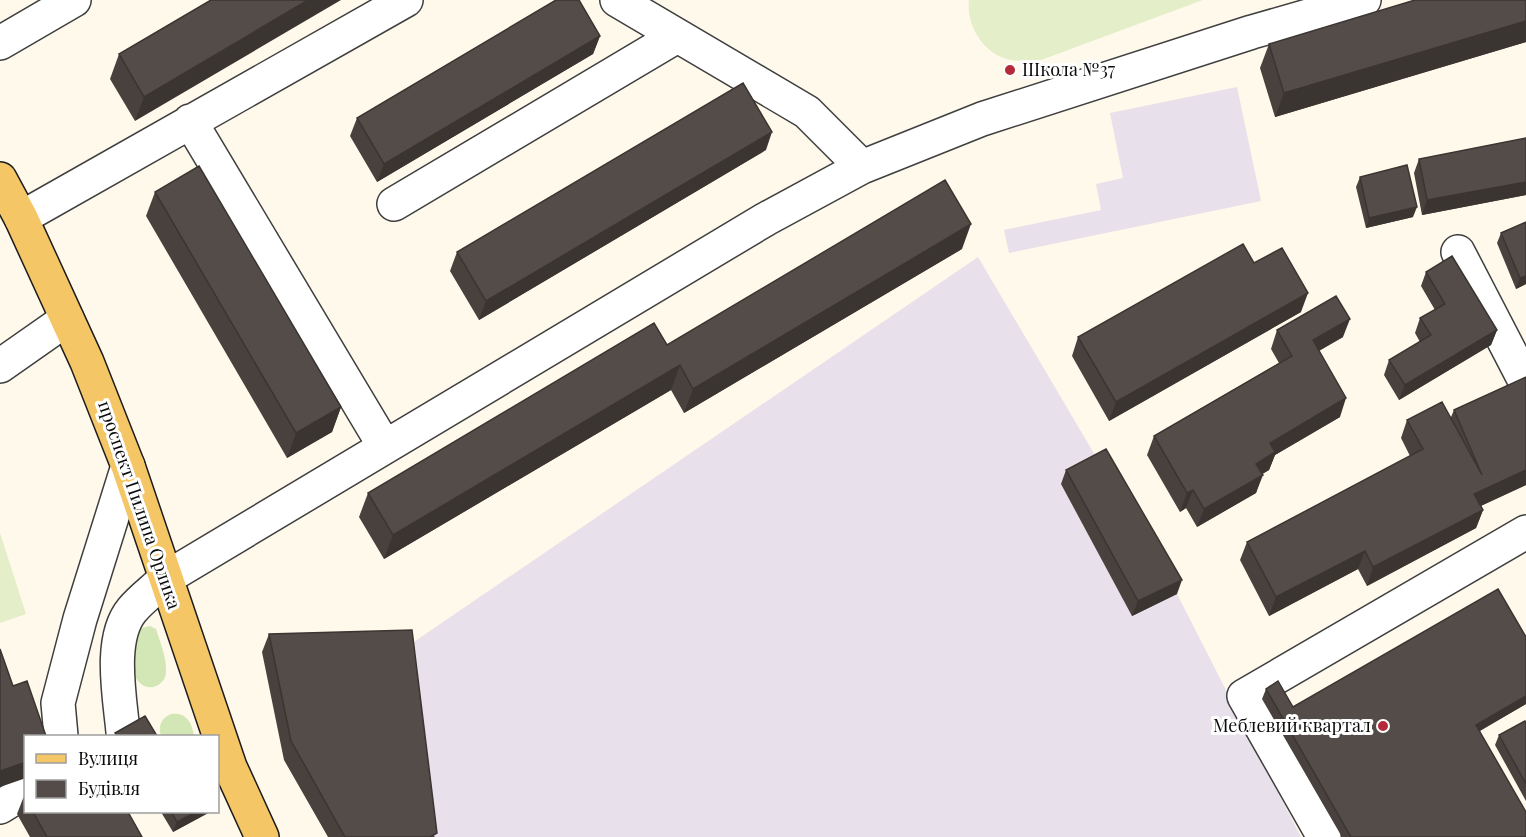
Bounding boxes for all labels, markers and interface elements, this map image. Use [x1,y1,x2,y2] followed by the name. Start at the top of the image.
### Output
[1022,57,1116,81] place label: Школа №37
[1003,63,1017,77] marker: Школа №37
[93,397,187,612] street label: проспект Пилипа Орлика
[1213,713,1371,737] place label: Меблевий квартал
[1376,719,1390,733] marker: Меблевий квартал
[24,735,219,813] legend
[78,746,139,770] text: Вулиця
[78,776,141,800] text: Будівля

